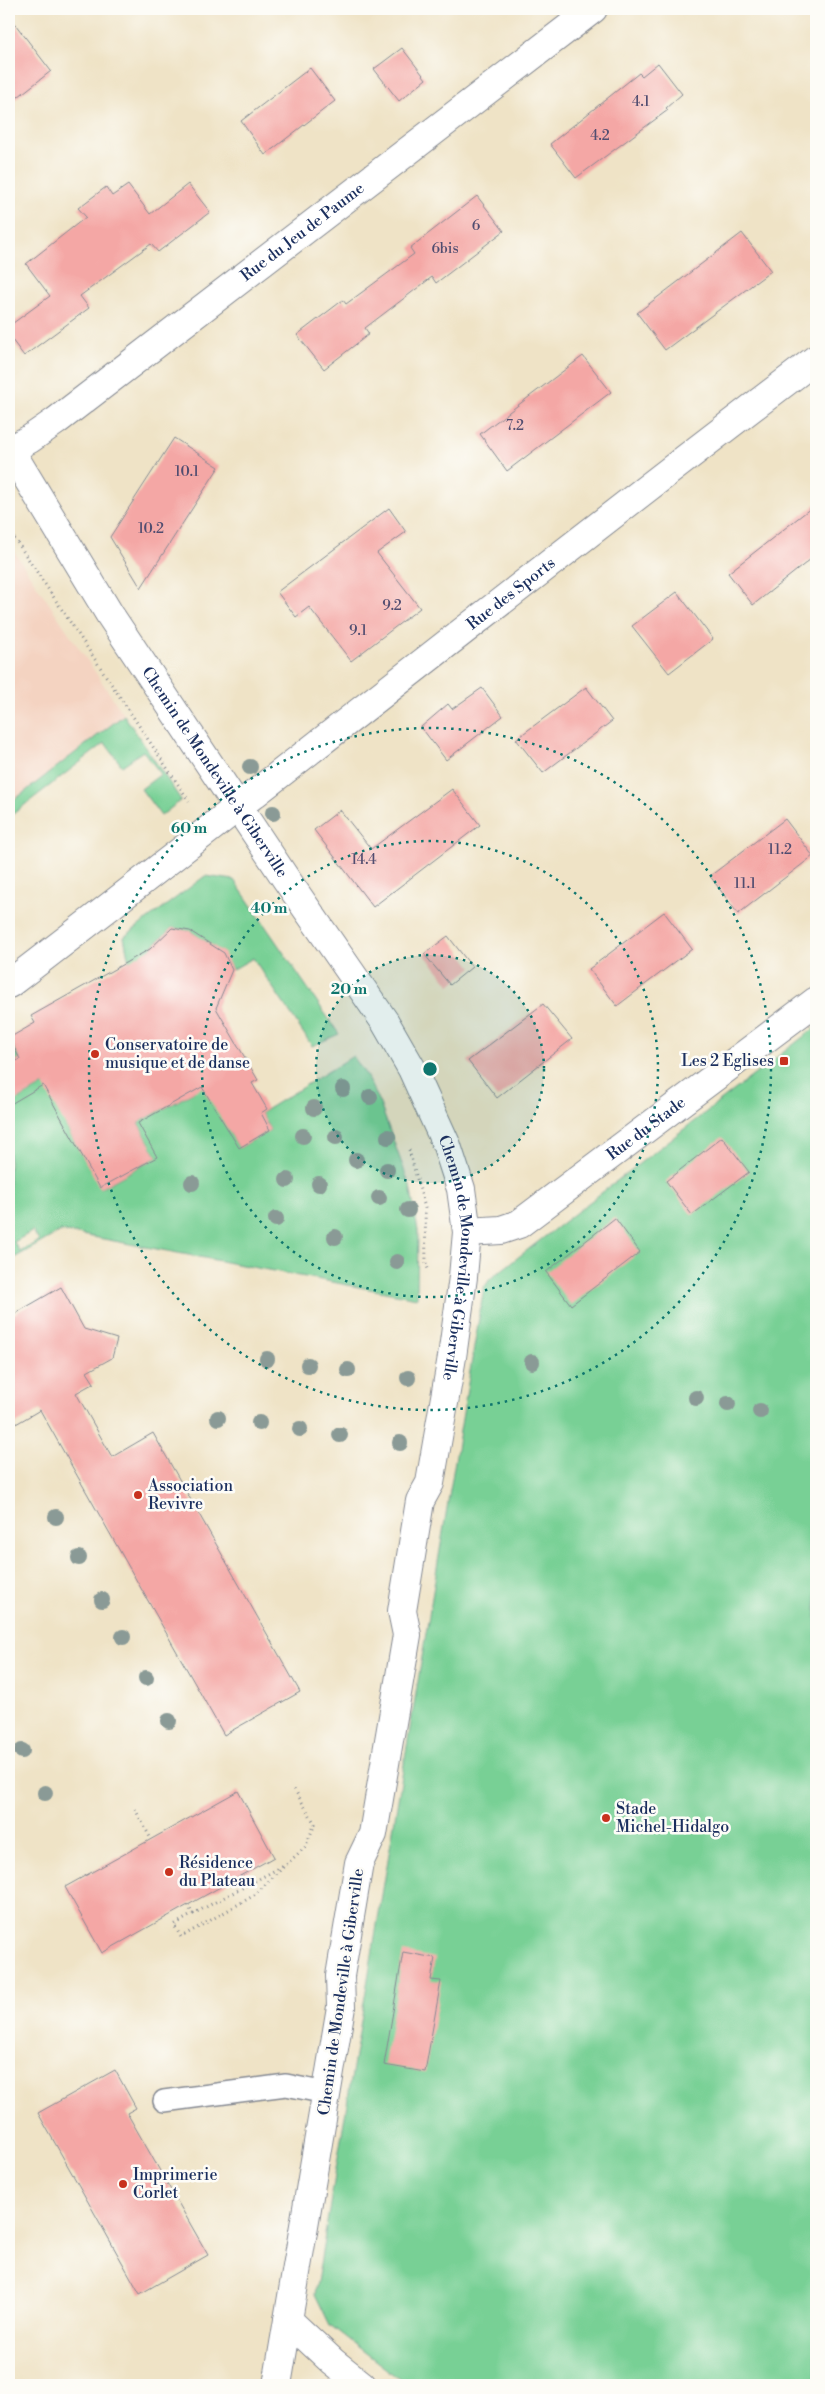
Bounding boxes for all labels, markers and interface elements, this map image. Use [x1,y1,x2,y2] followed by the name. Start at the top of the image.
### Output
[632,93,650,111] house number: 4.1
[590,127,610,145] house number: 4.2
[237,178,368,286] street label: Rue du Jeu de Paume
[472,217,481,235] house number: 6
[431,240,459,258] house number: 6bis
[506,417,524,435] house number: 7.2
[175,463,199,481] house number: 10.1
[138,520,164,538] house number: 10.2
[463,553,559,634] street label: Rue des Sports
[382,597,402,615] house number: 9.2
[349,622,367,640] house number: 9.1
[137,663,292,881] street label: Chemin de Mondeville à Giberville
[171,819,208,838] text: 60 m
[768,841,792,859] house number: 11.2
[351,851,377,869] house number: 14.4
[734,875,756,893] house number: 11.1
[250,899,288,918] text: 40 m
[331,980,368,999] text: 20 m
[105,1035,250,1073] place label: Conservatoire de musique et de danse
[89,1048,101,1060] marker: Conservatoire de musique et de danse
[681,1051,774,1071] place label: Les 2 Eglises
[778,1055,790,1067] marker: Les 2 Eglises
[421,1060,439,1078] centre of rings
[603,1092,690,1165] street label: Rue du Stade
[433,1132,477,1382] street label: Chemin de Mondeville à Giberville
[147,1476,233,1514] place label: Association Revivre
[132,1489,144,1501] marker: Association Revivre
[616,1799,729,1837] place label: Stade Michel-Hidalgo
[600,1812,612,1824] marker: Stade Michel-Hidalgo
[179,1853,255,1891] place label: Résidence du Plateau
[163,1866,175,1878] marker: Résidence du Plateau
[314,1867,368,2117] street label: Chemin de Mondeville à Giberville
[133,2165,217,2203] place label: Imprimerie Corlet
[117,2178,129,2190] marker: Imprimerie Corlet

